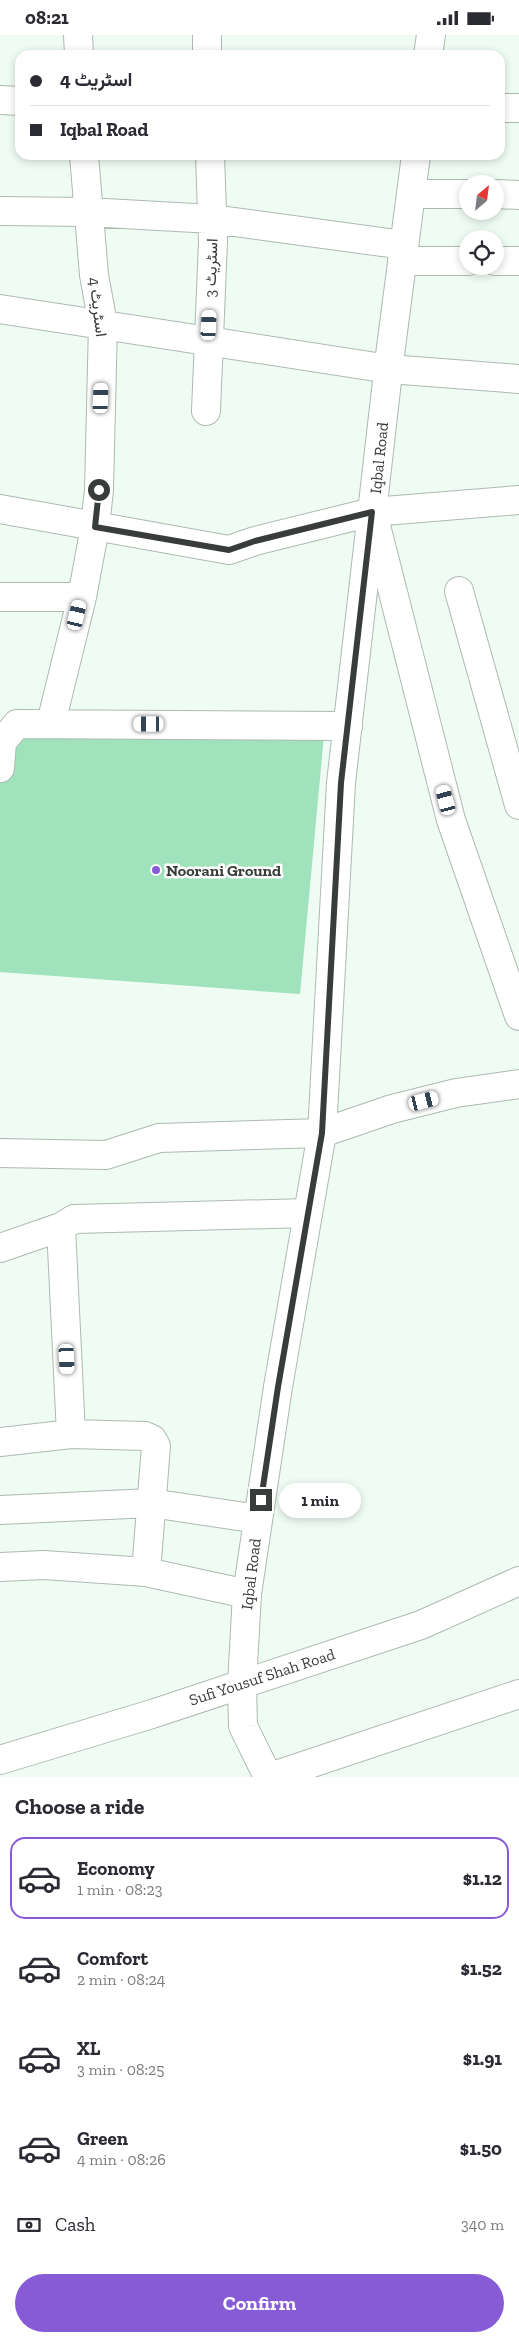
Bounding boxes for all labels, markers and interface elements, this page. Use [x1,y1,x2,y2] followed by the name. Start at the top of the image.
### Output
[25,6,69,29] text: 08:21
[60,68,133,91] text: اسٹریٹ 4
[60,118,148,141] text: Iqbal Road
[459,175,504,220] north arrow
[459,175,504,275] map controls
[459,230,504,275] button: locate
[200,238,223,298] street label: اسٹریٹ 3
[84,276,111,338] street label: اسٹریٹ 4
[200,310,217,340] car
[92,383,109,413] car
[366,421,392,495] street label: Iqbal Road
[88,479,110,501] route start
[66,599,87,631] car
[134,717,164,732] car
[434,784,457,816] car
[166,861,281,880] place label: Noorani Ground
[150,864,162,876] marker: Noorani Ground
[407,1090,440,1112] car
[58,1344,75,1374] car
[278,1483,361,1517] callout: 1 min
[250,1489,272,1511] route end
[301,1491,339,1510] text: 1 min
[237,1537,265,1611] street label: Iqbal Road
[187,1644,338,1710] street label: Sufi Yousuf Shah Road
[15,1793,145,1820] text: Choose a ride
[17,1856,62,1901] icon: car
[77,1857,155,1880] text: Economy
[463,1867,502,1890] text: $1.12
[77,1880,163,1899] text: 1 min · 08:23
[17,1946,62,1991] icon: car
[77,1947,148,1970] text: Comfort
[461,1957,502,1980] text: $1.52
[77,1970,165,1989] text: 2 min · 08:24
[17,2036,62,2081] icon: car
[77,2037,100,2060] text: XL
[463,2047,502,2070] text: $1.91
[77,2060,165,2079] text: 3 min · 08:25
[17,2126,62,2171] icon: car
[77,2127,128,2150] text: Green
[460,2137,502,2160] text: $1.50
[77,2150,166,2169] text: 4 min · 08:26
[15,2211,43,2239] icon: cash
[55,2213,95,2236] text: Cash
[461,2215,504,2234] text: 340 m
[15,2274,504,2332] button: Confirm

